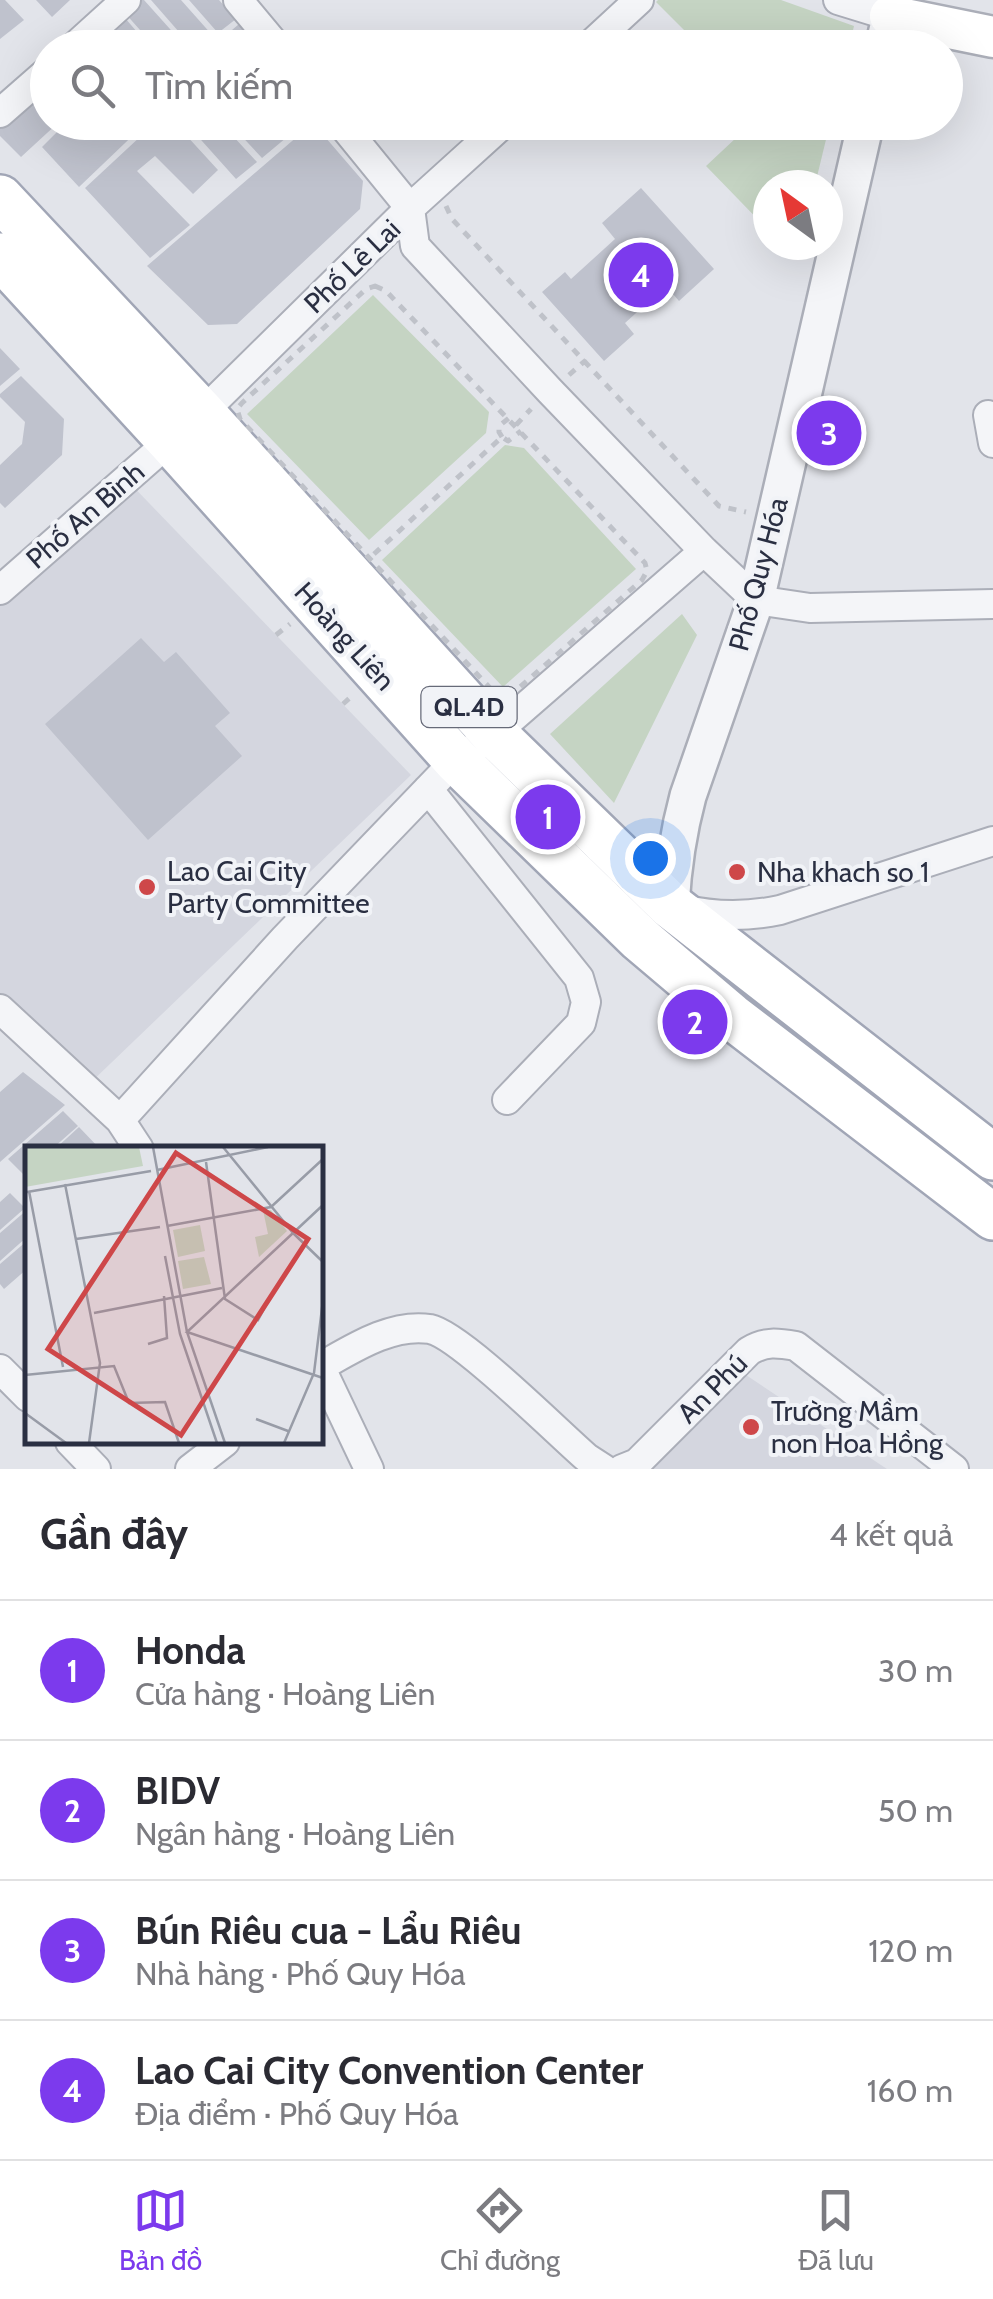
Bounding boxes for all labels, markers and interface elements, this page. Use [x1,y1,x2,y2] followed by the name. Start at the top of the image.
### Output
[30,30,963,140] search box
[65,58,120,113] icon: search
[145,62,293,109] text: Tìm kiếm
[753,170,843,260] north arrow
[297,212,407,320] street label: Phố Lê Lai
[608,238,674,312] pin: 4
[796,396,862,470] pin: 3
[19,455,151,575] street label: Phố An Bình
[721,493,795,654] street label: Phố Quy Hóa
[288,575,402,697] street label: Hoàng Liên
[422,687,516,727] road number: QL.4D
[516,780,580,854] pin: 1
[625,833,676,884] your location
[167,854,370,920] place label: Lao Cai City Party Committee
[757,855,929,889] place label: Nha khach so 1
[726,861,748,883] marker: Nha khach so 1
[136,876,158,898] marker: Lao Cai City Party Committee
[662,984,728,1060] pin: 2
[25,1146,322,1444] inset map
[670,1346,754,1430] street label: An Phú
[771,1394,944,1460] place label: Trường Mầm non Hoa Hồng
[740,1416,762,1438] marker: Trường Mầm non Hoa Hồng
[40,1508,188,1560] text: Gần đây
[829,1515,953,1554] text: 4 kết quả
[135,1627,245,1674] text: Honda
[67,1651,78,1690] text: 1
[878,1651,953,1690] text: 30 m
[135,1674,435,1713] text: Cửa hàng · Hoàng Liên
[135,1767,220,1814] text: BIDV
[64,1791,81,1830] text: 2
[878,1791,953,1830] text: 50 m
[135,1814,455,1853] text: Ngân hàng · Hoàng Liên
[135,1907,521,1954] text: Bún Riêu cua - Lẩu Riêu
[64,1931,81,1970] text: 3
[868,1931,953,1970] text: 120 m
[135,1954,466,1993] text: Nhà hàng · Phố Quy Hóa
[135,2047,643,2094] text: Lao Cai City Convention Center
[63,2071,82,2110] text: 4
[867,2071,953,2110] text: 160 m
[135,2094,459,2133] text: Địa điểm · Phố Quy Hóa
[119,2183,202,2277] tab: Bản đồ
[440,2183,560,2277] tab: Chỉ đường
[798,2183,874,2277] tab: Đã lưu

